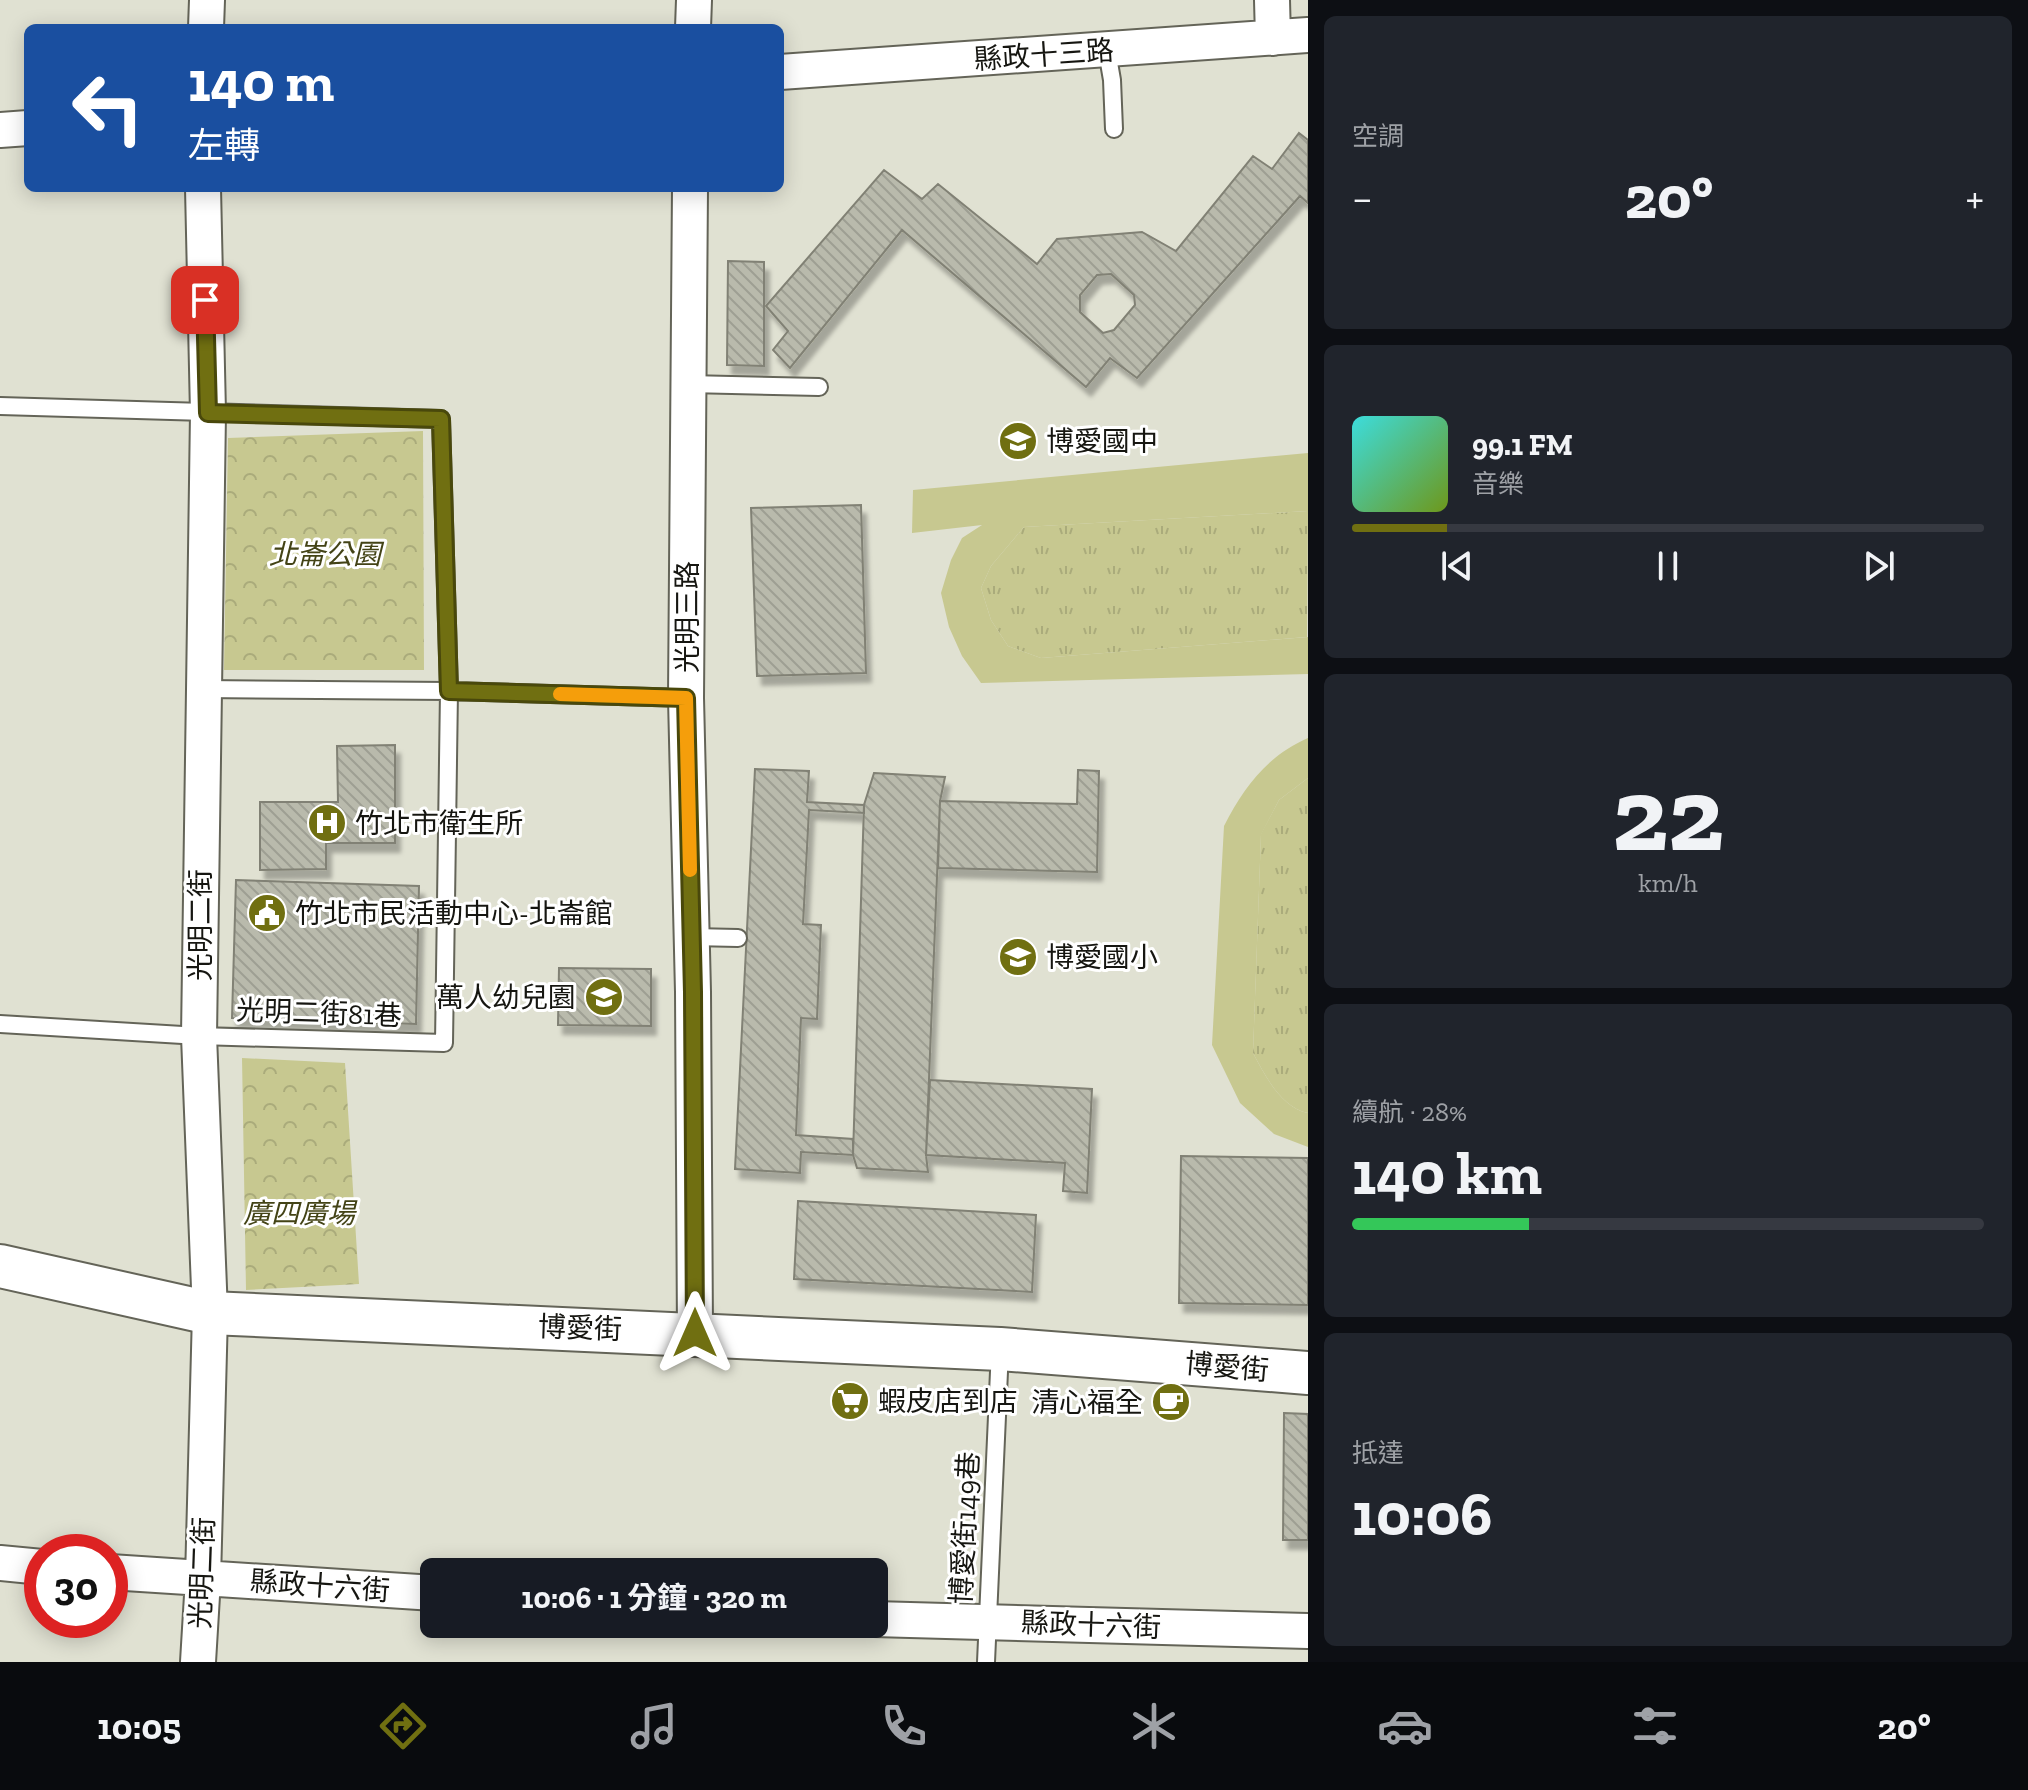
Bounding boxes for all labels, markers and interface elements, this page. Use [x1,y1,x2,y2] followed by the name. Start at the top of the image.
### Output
[973,34,1115,76] street label: 縣政十三路
[188,48,334,115] text: 140 m
[56,56,160,160] icon: left
[1352,120,1404,152] text: 空調
[188,124,260,167] text: 左轉
[1625,161,1713,233] text: 20°
[1352,171,1373,224] text: −
[1965,171,1984,224] text: +
[171,266,239,334] pin
[183,278,227,322] icon: arrive
[997,420,1039,462] school or university icon: 博愛國中
[1046,425,1158,458] place label: 博愛國中
[1472,427,1573,463] text: 99.1 FM
[1472,468,1524,500] text: 音樂
[269,538,385,571] park label: 北崙公園
[1435,544,1479,588] icon: previous
[1646,544,1690,588] icon: pause
[1857,544,1901,588] icon: next
[671,561,704,673] street label: 光明三路
[1612,752,1724,877] text: 22
[306,802,348,844] hospital icon: 竹北市衛生所
[355,807,523,840] place label: 竹北市衛生所
[1638,867,1698,899] text: km/h
[184,869,217,981] street label: 光明二街
[246,892,288,934] public building icon: 竹北市民活動中心-北崙館
[295,897,613,930] place label: 竹北市民活動中心-北崙館
[997,936,1039,978] school or university icon: 博愛國小
[1046,941,1158,974] place label: 博愛國小
[583,976,625,1018] school or university icon: 萬人幼兒園
[436,981,576,1014] place label: 萬人幼兒園
[236,994,402,1032] street label: 光明二街81巷
[1352,1096,1467,1128] text: 續航 · 28%
[1352,1137,1542,1209] text: 140 km
[243,1197,358,1230] park label: 廣四廣場
[653,1291,737,1375] position arrow
[537,1310,623,1346] street label: 博愛街
[1184,1347,1270,1387] street label: 博愛街
[829,1380,871,1422] supermarket icon: 蝦皮店到店
[1150,1381,1192,1423] cafe icon: 清心福全
[878,1385,1018,1418] place label: 蝦皮店到店
[1031,1386,1143,1419] place label: 清心福全
[1352,1437,1404,1469] text: 抵達
[945,1451,985,1605] street label: 博愛街149巷
[1352,1478,1492,1550] text: 10:06
[184,1516,220,1630] street label: 光明二街
[24,1534,128,1638] speed limit sign: 30
[249,1565,391,1607] street label: 縣政十六街
[521,1580,787,1616] text: 10:06 · 1 分鐘 · 320 m
[1020,1606,1162,1644] street label: 縣政十六街
[375,1698,431,1754] icon: directions
[626,1698,682,1754] icon: music
[876,1698,932,1754] icon: phone
[1126,1698,1182,1754] icon: climate
[1377,1698,1433,1754] icon: car
[1627,1698,1683,1754] icon: filters
[97,1705,181,1748] text: 10:05
[1878,1705,1931,1748] text: 20°

